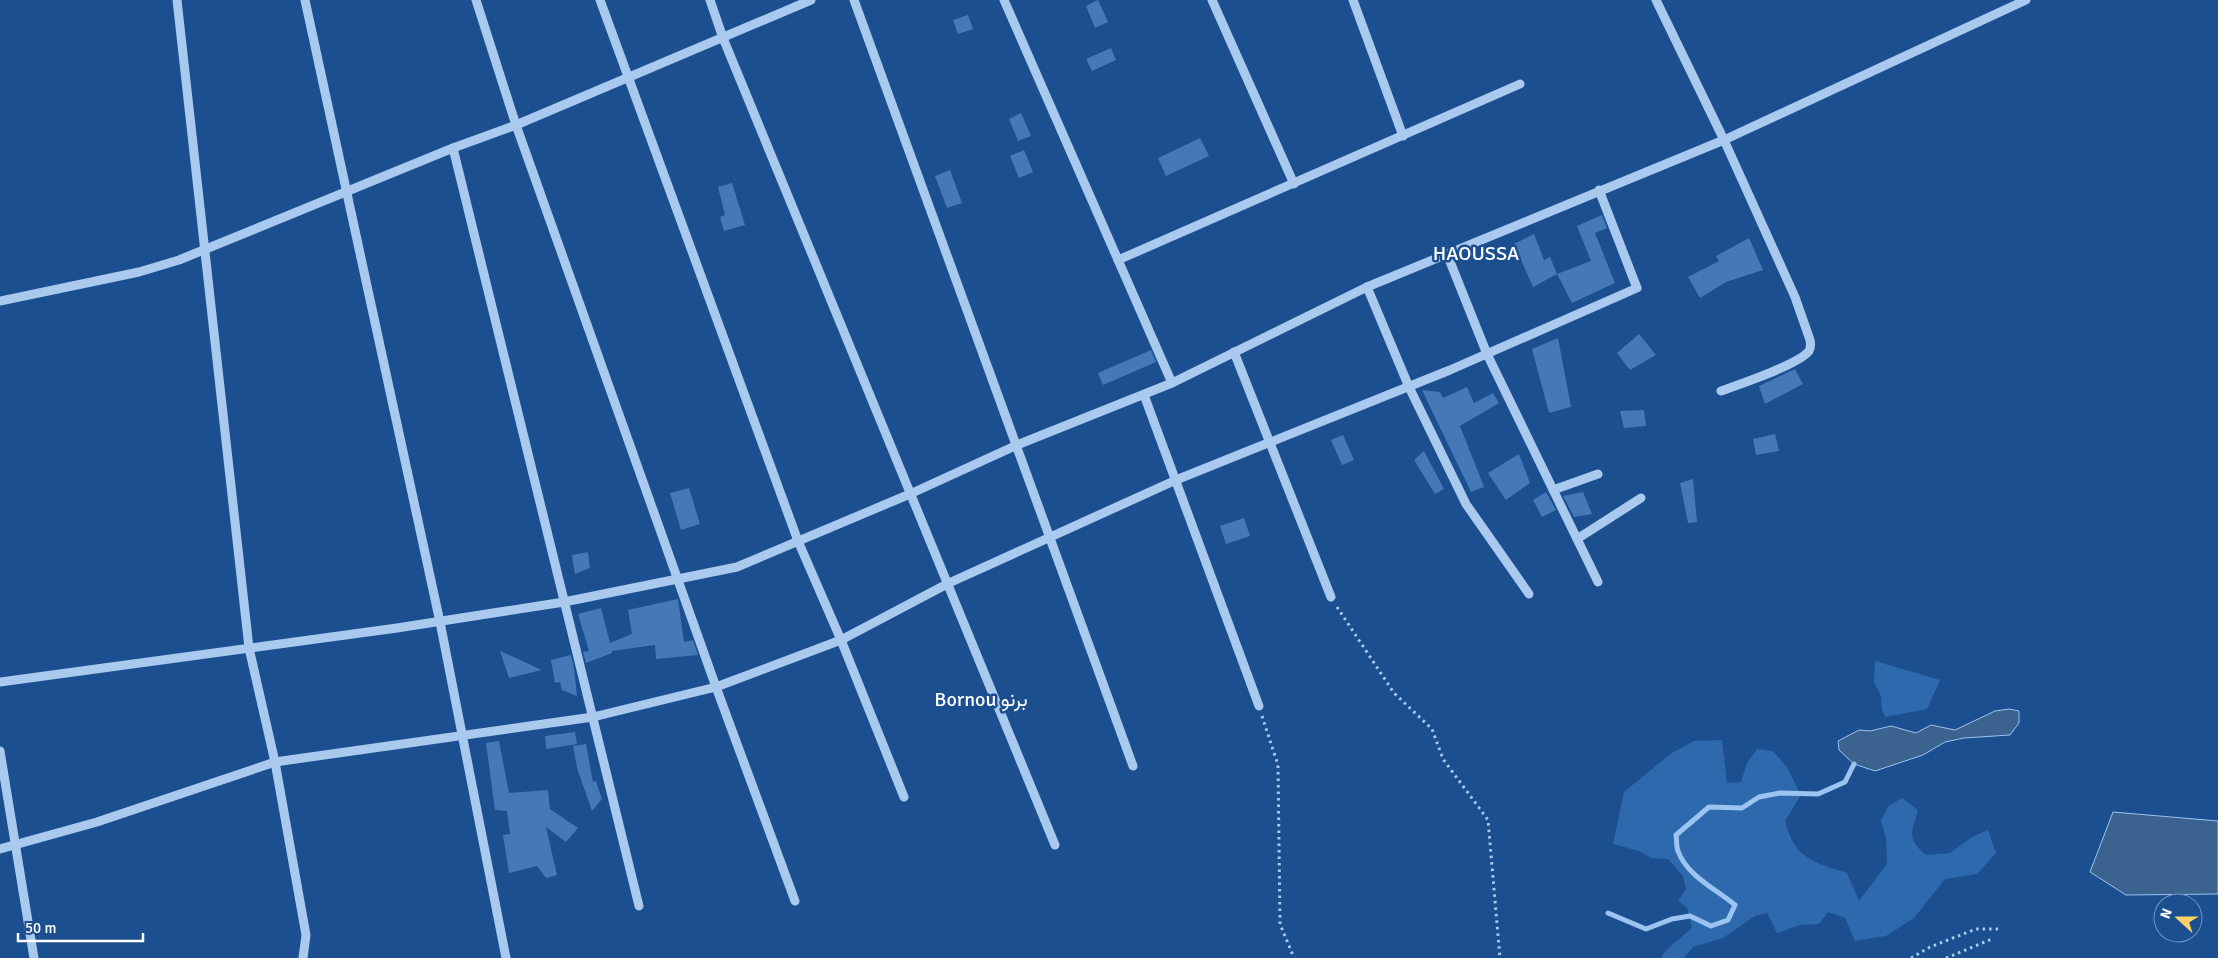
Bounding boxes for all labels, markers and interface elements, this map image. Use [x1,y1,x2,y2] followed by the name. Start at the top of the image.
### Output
[1433,241,1519,266] district label: HAOUSSA
[934,687,1028,712] district label: Bornou برنو
[2153,893,2203,943] north arrow
[2157,906,2176,921] text: N
[18,910,142,942] scale bar
[25,919,56,937] text: 50 m

